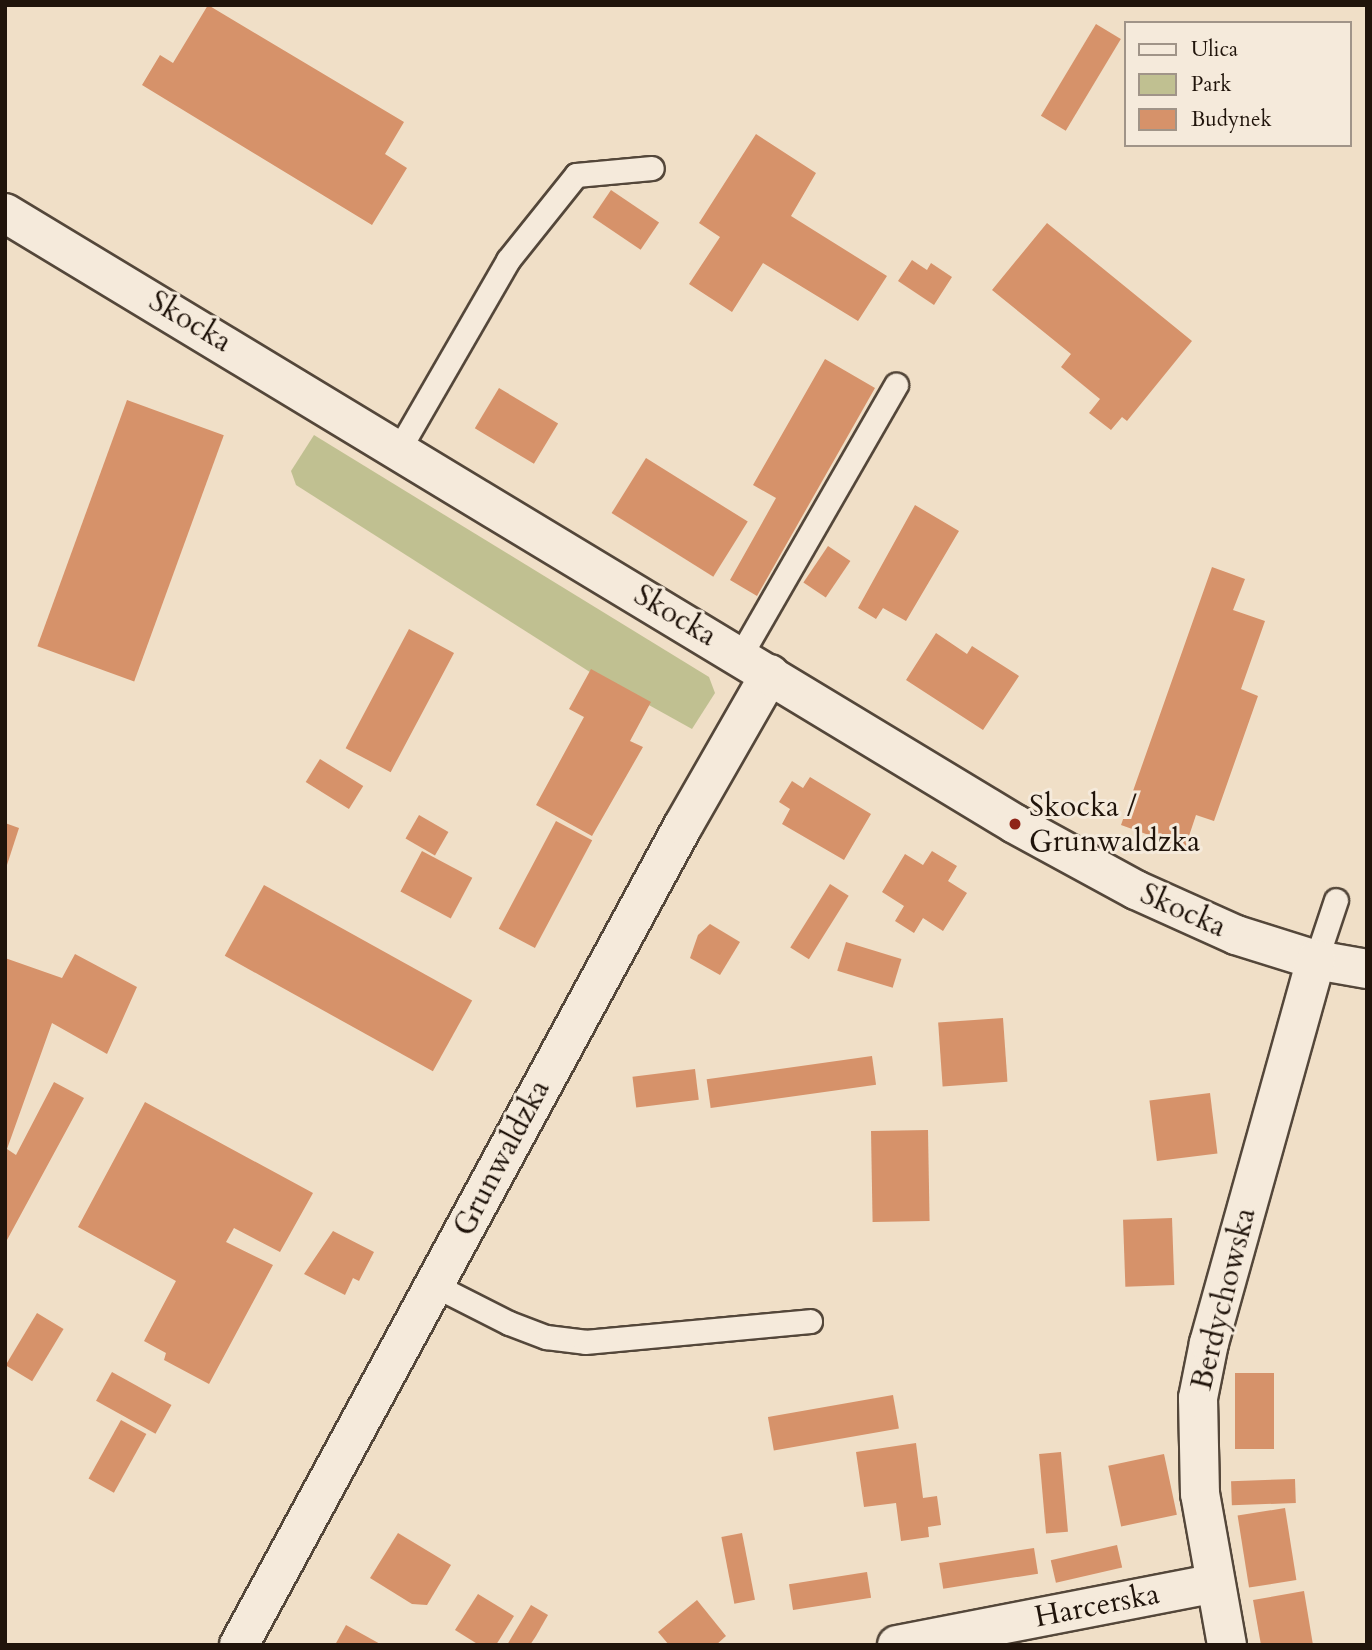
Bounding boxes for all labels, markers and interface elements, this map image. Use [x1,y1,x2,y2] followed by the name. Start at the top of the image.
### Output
[1124,21,1351,147] legend
[1191,35,1238,64] text: Ulica
[1191,70,1231,99] text: Park
[1191,105,1272,134] text: Budynek
[142,283,238,361] street label: Skocka
[627,577,723,655] street label: Skocka
[1029,789,1200,860] place label: Skocka / Grunwaldzka
[1007,816,1023,832] marker: Skocka / Grunwaldzka
[1135,876,1231,946] street label: Skocka
[446,1074,558,1242] street label: Grunwaldzka
[1184,1204,1264,1394] street label: Berdychowska
[1032,1576,1162,1636] street label: Harcerska

